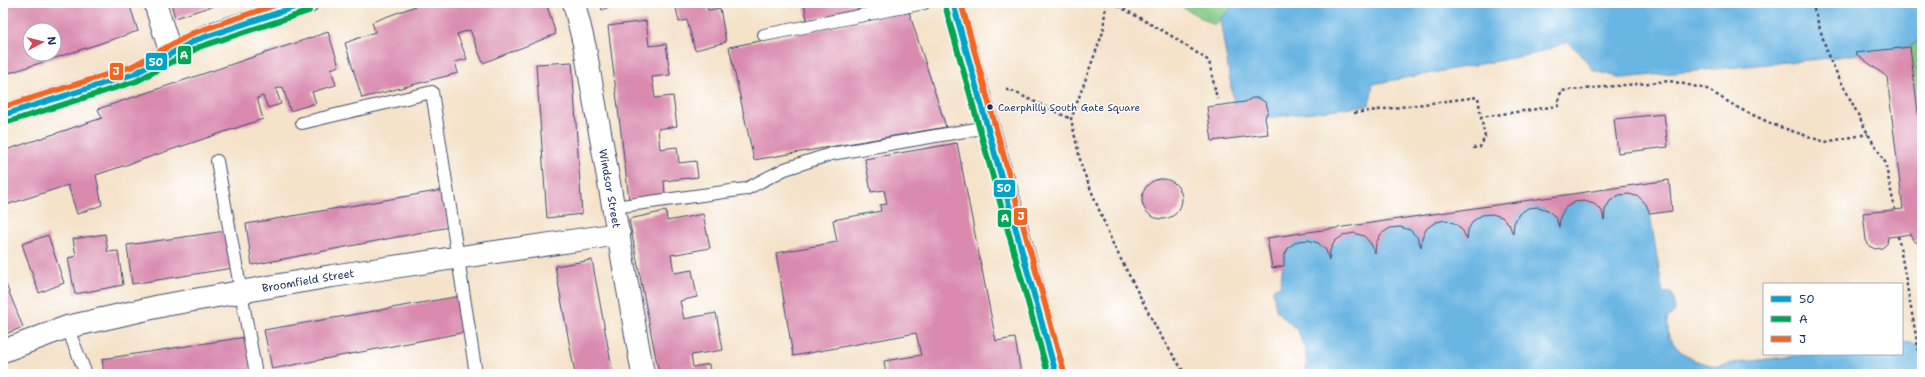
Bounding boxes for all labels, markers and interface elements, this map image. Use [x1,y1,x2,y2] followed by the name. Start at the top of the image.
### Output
[22,22,62,62] north arrow
[43,36,59,46] text: N
[177,45,192,65] line badge: A
[180,48,189,63] text: A
[145,52,168,71] line badge: 50
[149,55,164,70] text: 50
[109,62,124,81] line badge: J
[113,64,120,79] text: J
[998,101,1141,114] place label: Caerphilly South Gate Square
[985,102,995,112] marker: Caerphilly South Gate Square
[595,148,624,230] street label: Windsor Street
[993,179,1016,198] line badge: 50
[997,181,1012,196] text: 50
[1013,207,1028,226] line badge: J
[997,209,1012,228] line badge: A
[1018,209,1025,224] text: J
[1001,211,1010,226] text: A
[261,266,356,296] street label: Broomfield Street
[1763,283,1903,355] legend
[1799,291,1815,307] text: 50
[1799,311,1808,327] text: A
[1799,331,1806,347] text: J

